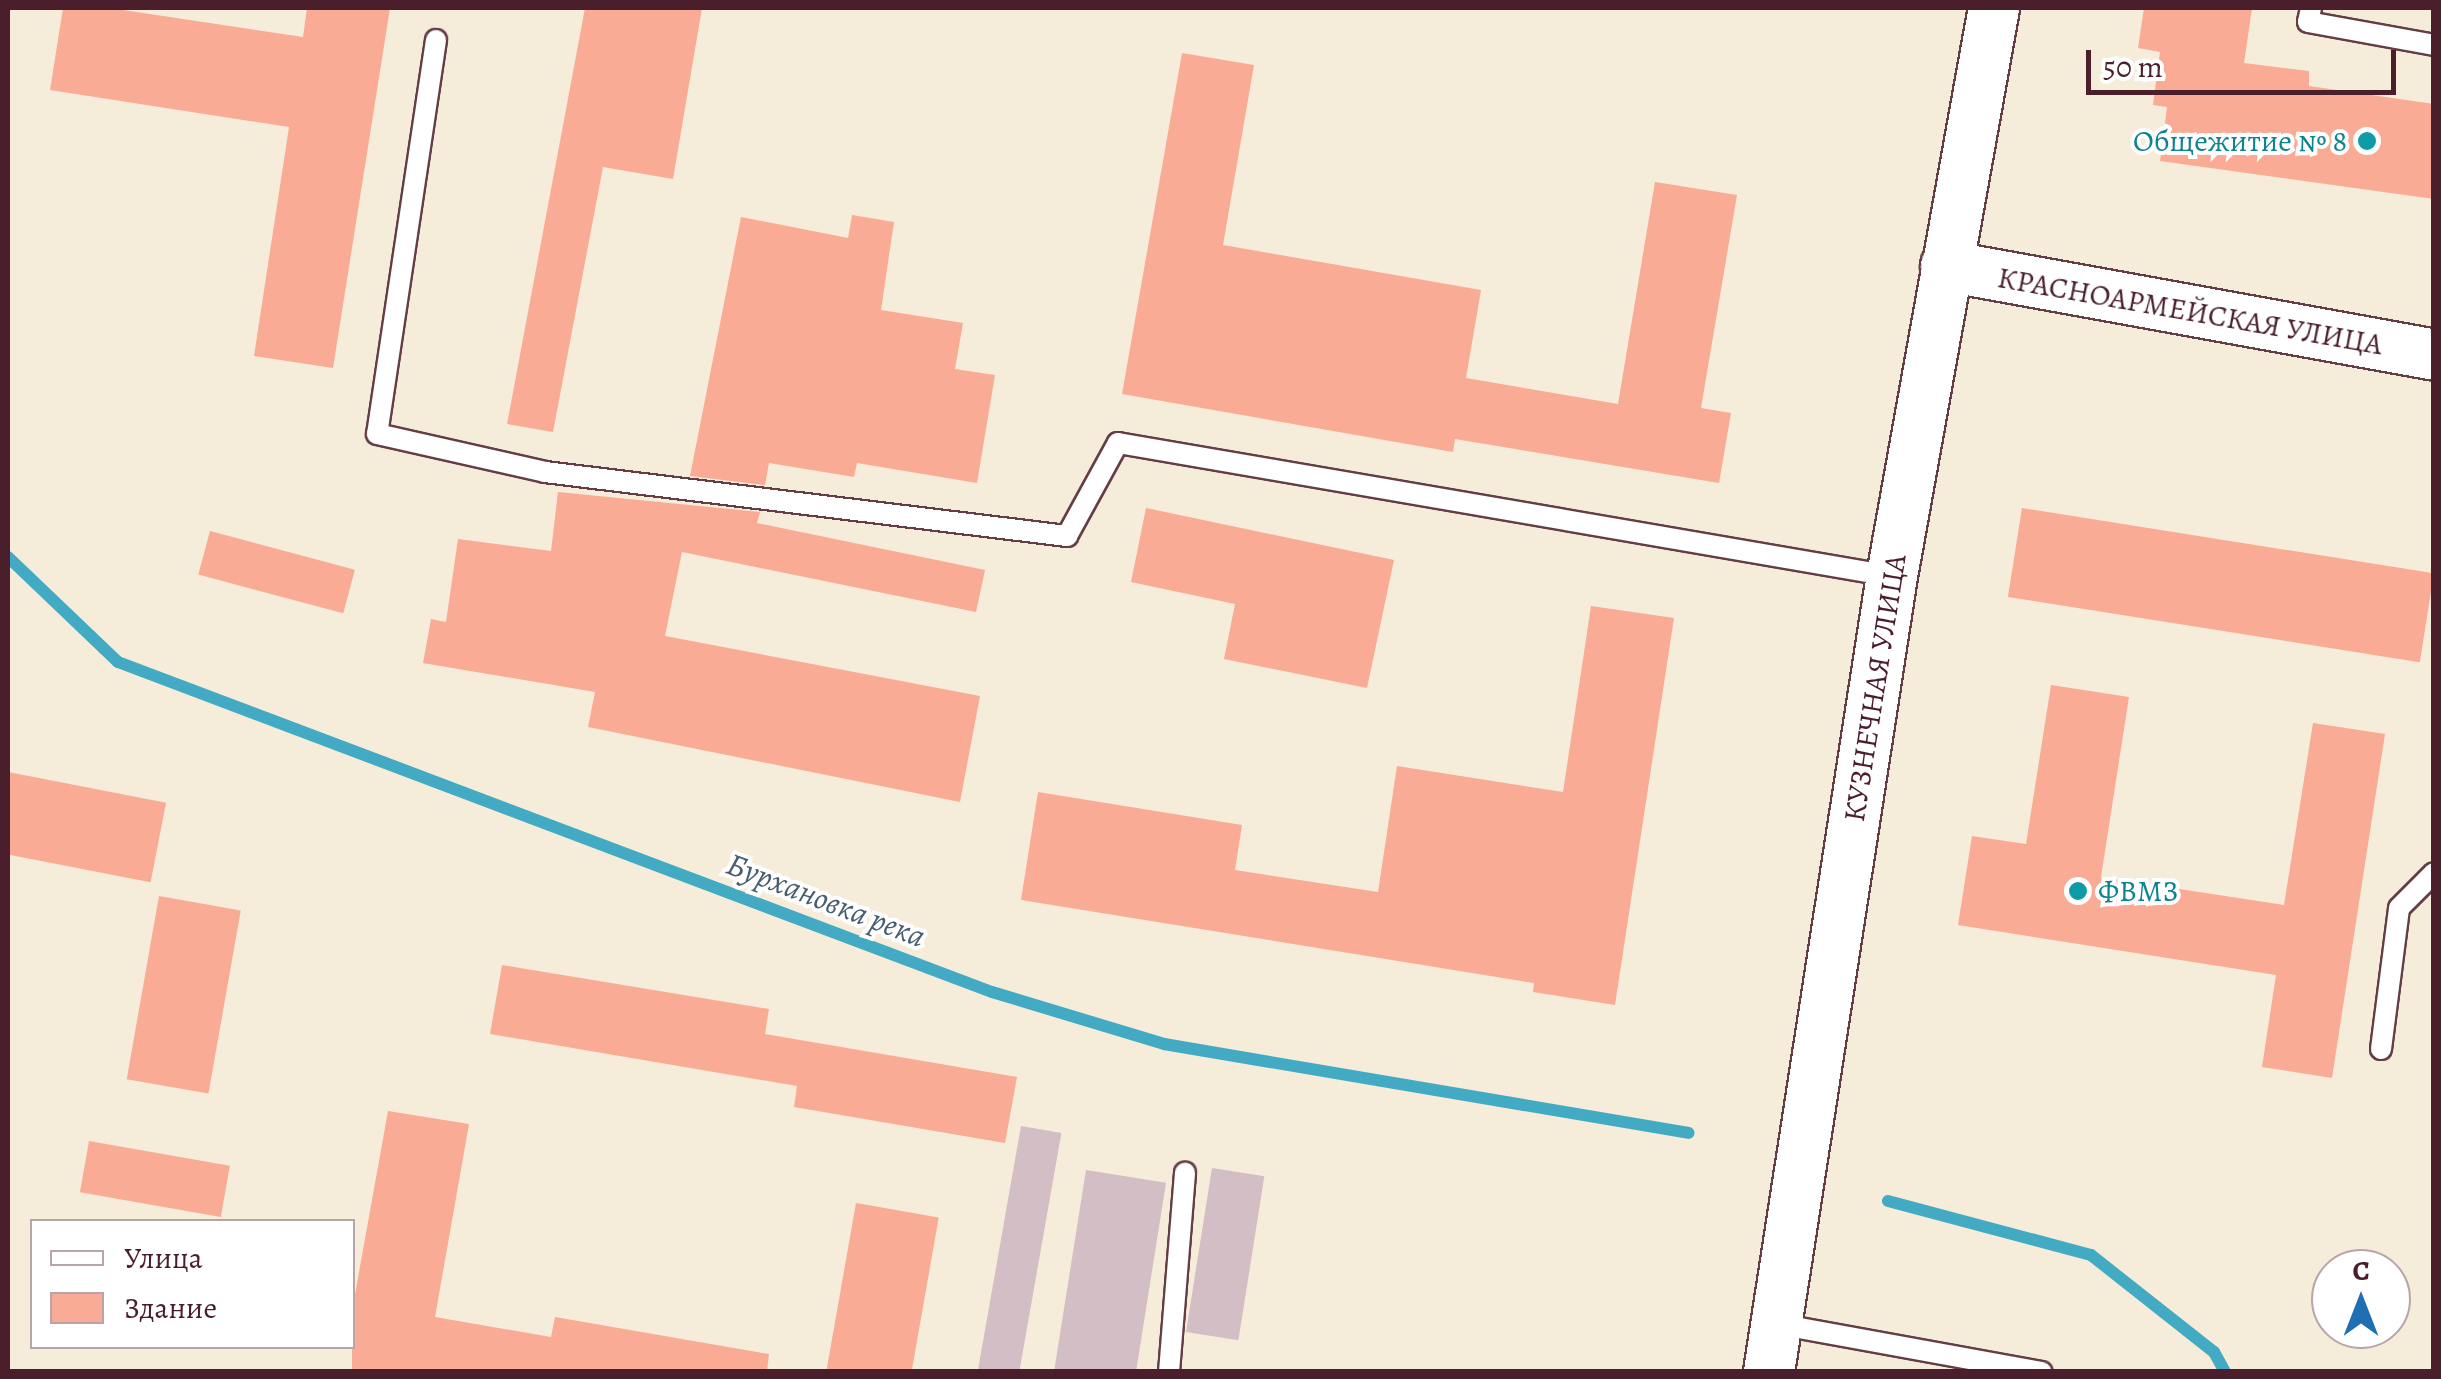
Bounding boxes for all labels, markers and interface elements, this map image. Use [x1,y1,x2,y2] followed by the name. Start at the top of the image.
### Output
[2091,30,2401,92] scale bar
[2103,47,2163,87] text: 50 m
[2133,123,2347,159] place label: Общежитие № 8
[2356,130,2378,152] marker: Общежитие № 8
[1995,259,2385,363] street label: КРАСНОАРМЕЙСКАЯ УЛИЦА
[1836,552,1914,824] street label: КУЗНЕЧНАЯ УЛИЦА
[721,844,931,956] water label: Бурхановка река
[2098,873,2178,909] place label: ФВМЗ
[2067,880,2089,902] marker: ФВМЗ
[30,1219,355,1349] legend
[124,1238,203,1278] text: Улица
[2311,1249,2411,1349] north arrow
[2352,1252,2370,1290] text: С
[124,1288,217,1328] text: Здание

